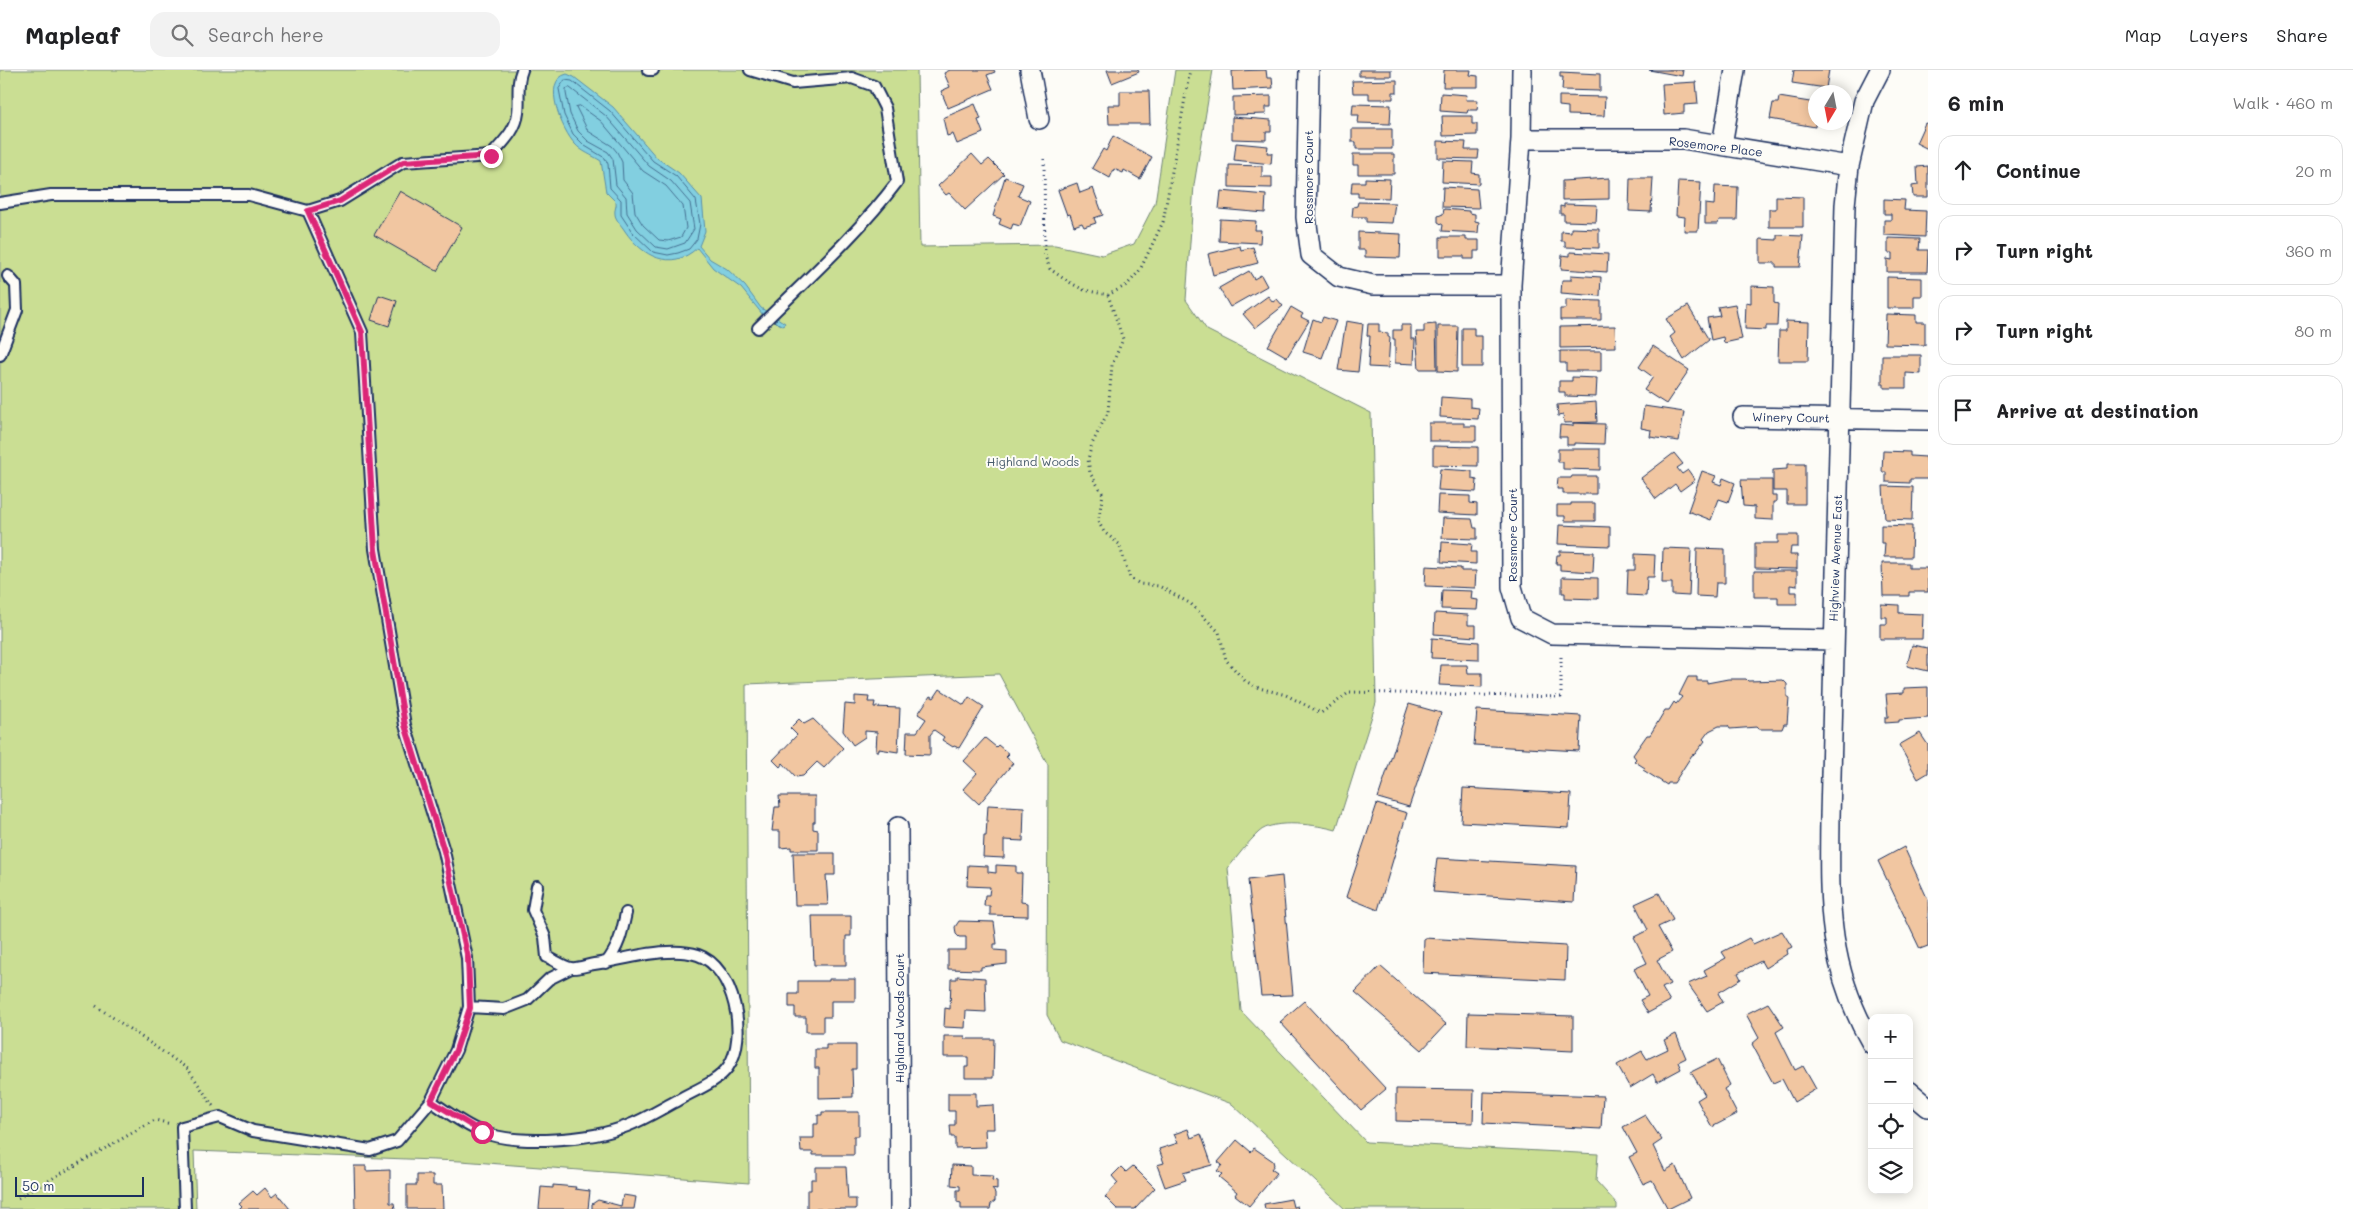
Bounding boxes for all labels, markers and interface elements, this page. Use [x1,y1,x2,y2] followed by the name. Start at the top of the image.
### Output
[150,12,500,57] search box
[25,19,120,50] text: Mapleaf
[168,21,196,49] icon: search
[208,22,324,47] text: Search here
[2125,23,2161,47] text: Map
[2189,23,2248,47] text: Layers
[2276,23,2328,47] text: Share
[1808,85,1853,130] north arrow
[1948,89,2004,116] text: 6 min
[2232,92,2333,113] text: Walk · 460 m
[1300,130,1316,224] street label: Rossmore Court
[1668,132,1764,160] street label: Rosemore Place
[480,145,503,168] route end
[1949,156,1977,184] icon: ahead
[1996,158,2081,183] text: Continue
[2295,160,2332,181] text: 20 m
[1949,236,1977,264] icon: right
[1996,238,2093,263] text: Turn right
[2285,240,2332,261] text: 360 m
[1949,316,1977,344] icon: right
[1996,318,2093,343] text: Turn right
[2295,320,2332,341] text: 80 m
[1949,396,1977,424] icon: arrive
[1996,398,2199,423] text: Arrive at destination
[1752,408,1830,426] street label: Winery Court
[987,453,1080,469] park label: Highland Woods
[1504,488,1520,582] street label: Rossmore Court
[1825,494,1845,622] street label: Highview Avenue East
[891,953,907,1083] street label: Highland Woods Court
[1868,1014,1913,1194] map controls
[1868,1014,1913,1059] button: +
[1868,1059,1913,1104] button: −
[1868,1104,1913,1149] button: locate
[471,1121,494,1144] route start
[1868,1149,1913,1194] button: layers
[15,1174,144,1197] scale bar
[22,1176,54,1195] text: 50 m

